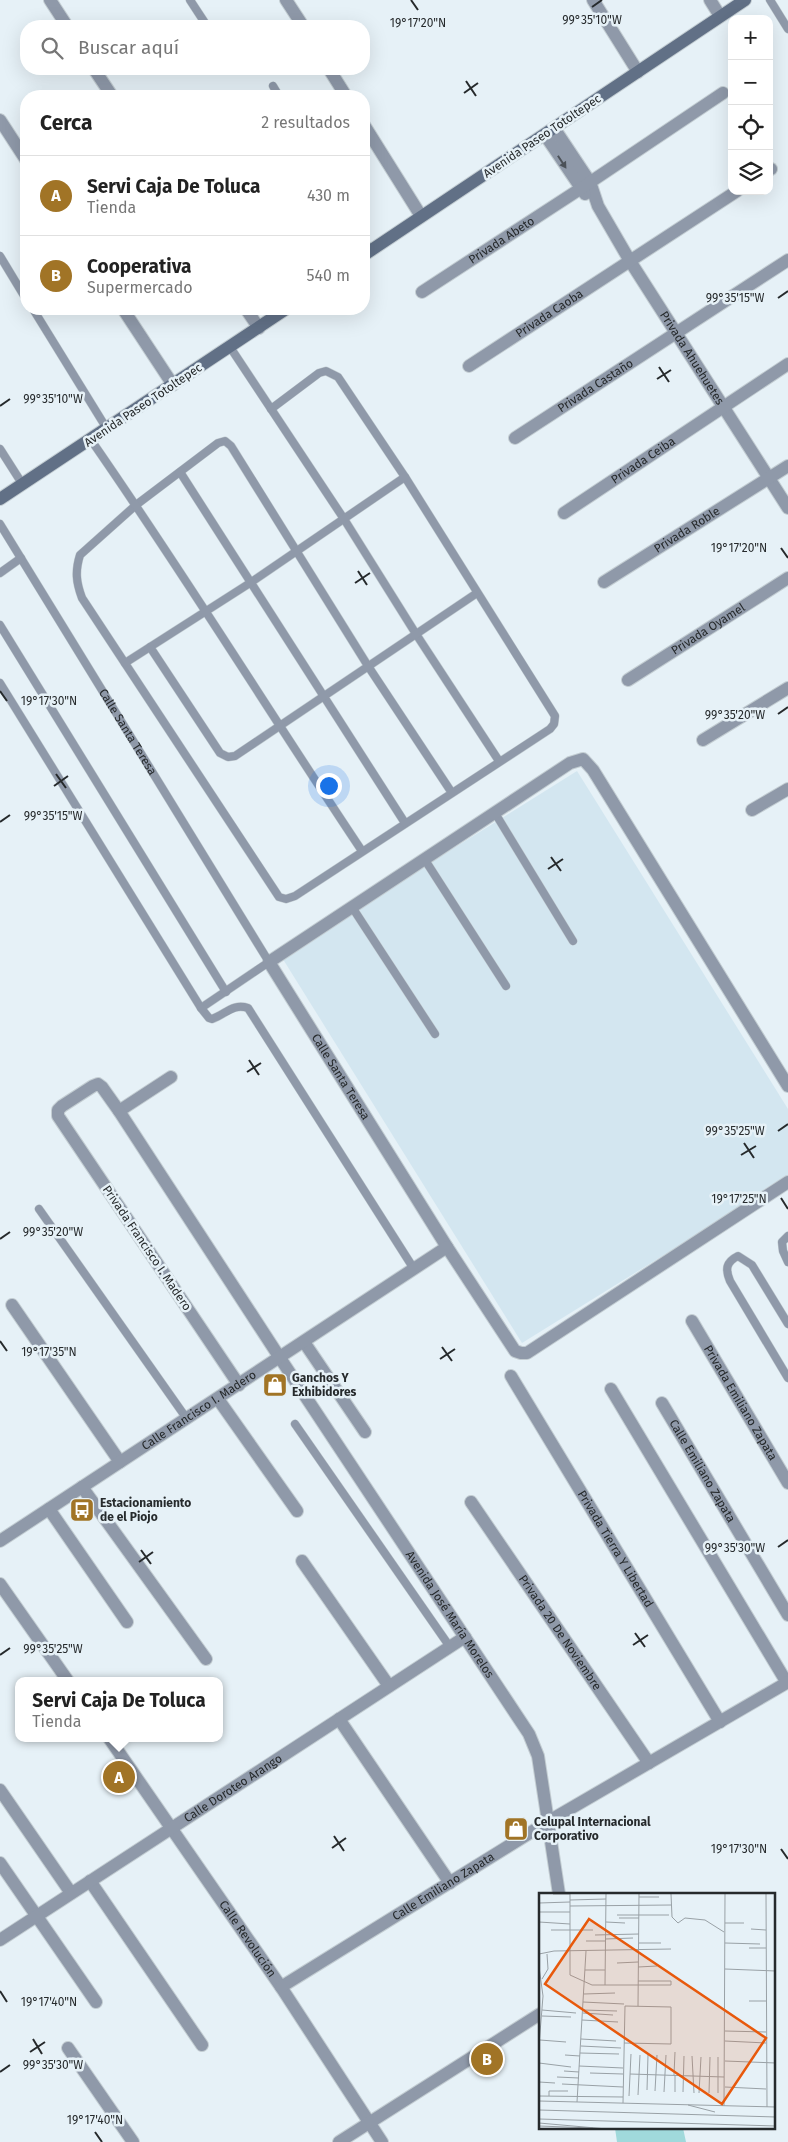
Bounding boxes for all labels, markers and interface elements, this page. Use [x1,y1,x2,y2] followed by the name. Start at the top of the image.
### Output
[562,13,622,27] text: 99°35'10"W
[728,15,773,195] map controls
[728,15,773,60] button: +
[390,16,446,30] text: 19°17'20"N
[20,20,370,75] search box
[38,34,66,62] icon: search
[78,36,179,59] text: Buscar aquí
[728,60,773,105] button: −
[480,91,604,181] street label: Avenida Paseo Totoltepec
[728,105,773,150] button: locate
[40,110,92,136] text: Cerca
[261,113,350,132] text: 2 resultados
[728,150,773,195] button: layers
[558,155,567,169] one-way arrow
[87,175,260,198] text: Servi Caja De Toluca
[51,186,61,205] text: A
[307,186,350,205] text: 430 m
[87,198,136,217] text: Tienda
[466,214,537,267] street label: Privada Abeto
[87,255,191,278] text: Cooperativa
[51,266,61,285] text: B
[307,266,350,285] text: 540 m
[87,278,193,297] text: Supermercado
[513,286,586,341] street label: Privada Caoba
[706,291,764,305] text: 99°35'15"W
[657,309,727,408] street label: Privada Ahuehuetes
[555,356,636,415] street label: Privada Castaño
[81,360,205,450] street label: Avenida Paseo Totoltepec
[23,392,83,406] text: 99°35'10"W
[608,434,678,487] street label: Privada Ceiba
[651,504,722,556] street label: Privada Roble
[711,541,767,555] text: 19°17'20"N
[669,600,748,658] street label: Privada Oyamel
[96,686,160,778] street label: Calle Santa Teresa
[21,694,77,708] text: 19°17'30"N
[705,708,765,722] text: 99°35'20"W
[316,773,342,799] your location
[24,809,82,823] text: 99°35'15"W
[309,1031,373,1122] street label: Calle Santa Teresa
[705,1124,765,1138] text: 99°35'25"W
[100,1183,194,1313] street label: Privada Francisco I. Madero
[711,1192,767,1206] text: 19°17'25"N
[23,1225,83,1239] text: 99°35'20"W
[701,1343,780,1463] street label: Privada Emiliano Zapata
[21,1345,77,1359] text: 19°17'35"N
[139,1368,259,1453] street label: Calle Francisco I. Madero
[292,1371,357,1399] place label: Ganchos Y Exhibidores
[262,1372,288,1398] shop icon: Ganchos Y Exhibidores
[666,1417,738,1525] street label: Calle Emiliano Zapata
[575,1488,656,1610] street label: Privada Tierra Y Libertad
[100,1496,191,1524] place label: Estacionamiento de el Piojo
[69,1497,95,1523] bus stop icon: Estacionamiento de el Piojo
[705,1541,765,1555] text: 99°35'30"W
[403,1548,497,1681] street label: Avenida José María Morelos
[516,1572,604,1693] street label: Privada 20 De Noviembre
[23,1642,83,1656] text: 99°35'25"W
[15,1677,223,1742] popup
[32,1689,206,1712] text: Servi Caja De Toluca
[32,1712,82,1731] text: Tienda
[181,1751,285,1825] street label: Calle Doroteo Arango
[103,1758,135,1796] pin: A
[534,1815,651,1843] place label: Celupal Internacional Corporativo
[503,1816,529,1842] shop icon: Celupal Internacional Corporativo
[711,1842,767,1856] text: 19°17'30"N
[390,1850,497,1923] street label: Calle Emiliano Zapata
[539,1893,776,2130] inset map
[216,1898,279,1980] street label: Calle Revolución
[21,1995,77,2009] text: 19°17'40"N
[471,2040,503,2078] pin: B
[23,2058,83,2072] text: 99°35'30"W
[67,2113,123,2127] text: 19°17'40"N

